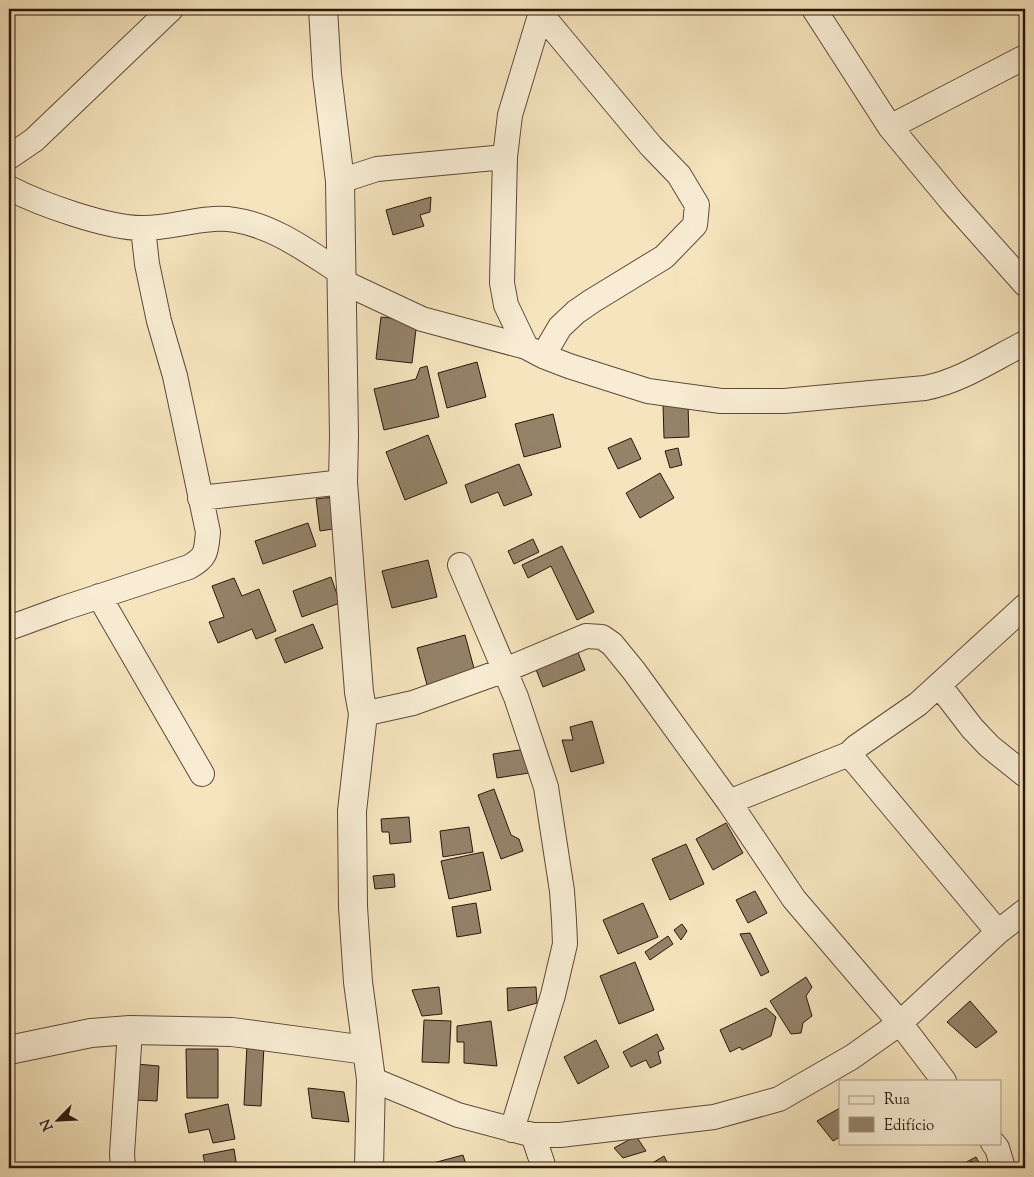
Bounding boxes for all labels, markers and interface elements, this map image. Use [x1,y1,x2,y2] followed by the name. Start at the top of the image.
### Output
[839,1080,1002,1144] legend
[884,1090,910,1111] text: Rua
[32,1094,82,1144] north arrow
[37,1115,59,1134] text: N
[884,1116,934,1137] text: Edifício

